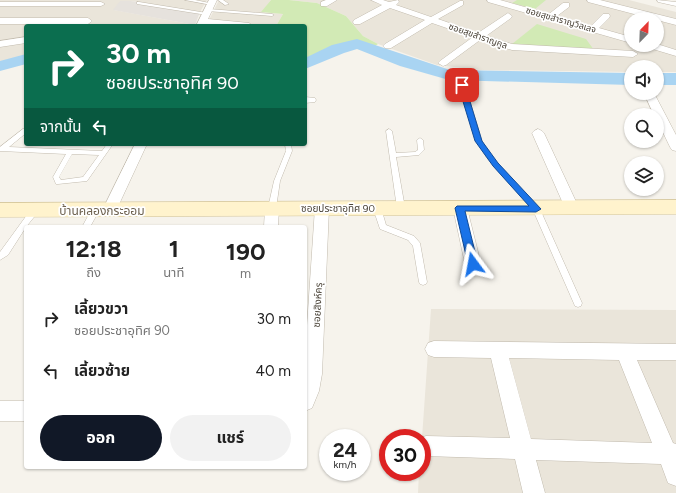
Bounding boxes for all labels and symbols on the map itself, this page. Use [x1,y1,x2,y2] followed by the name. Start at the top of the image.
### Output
[525,4,598,35] street label: ซอยสุขสำราญวิลเลจ
[624,12,664,52] north arrow
[447,20,509,52] street label: ซอยสุขสำราญคูล
[445,68,479,102] pin
[301,202,375,215] street label: ซอยประชาอุทิศ 90
[59,204,145,218] district label: บ้านคลองกระออม
[452,243,494,285] position arrow
[310,282,325,328] street label: ซอยสิงห์ครุ
[379,429,431,481] speed limit sign: 30

